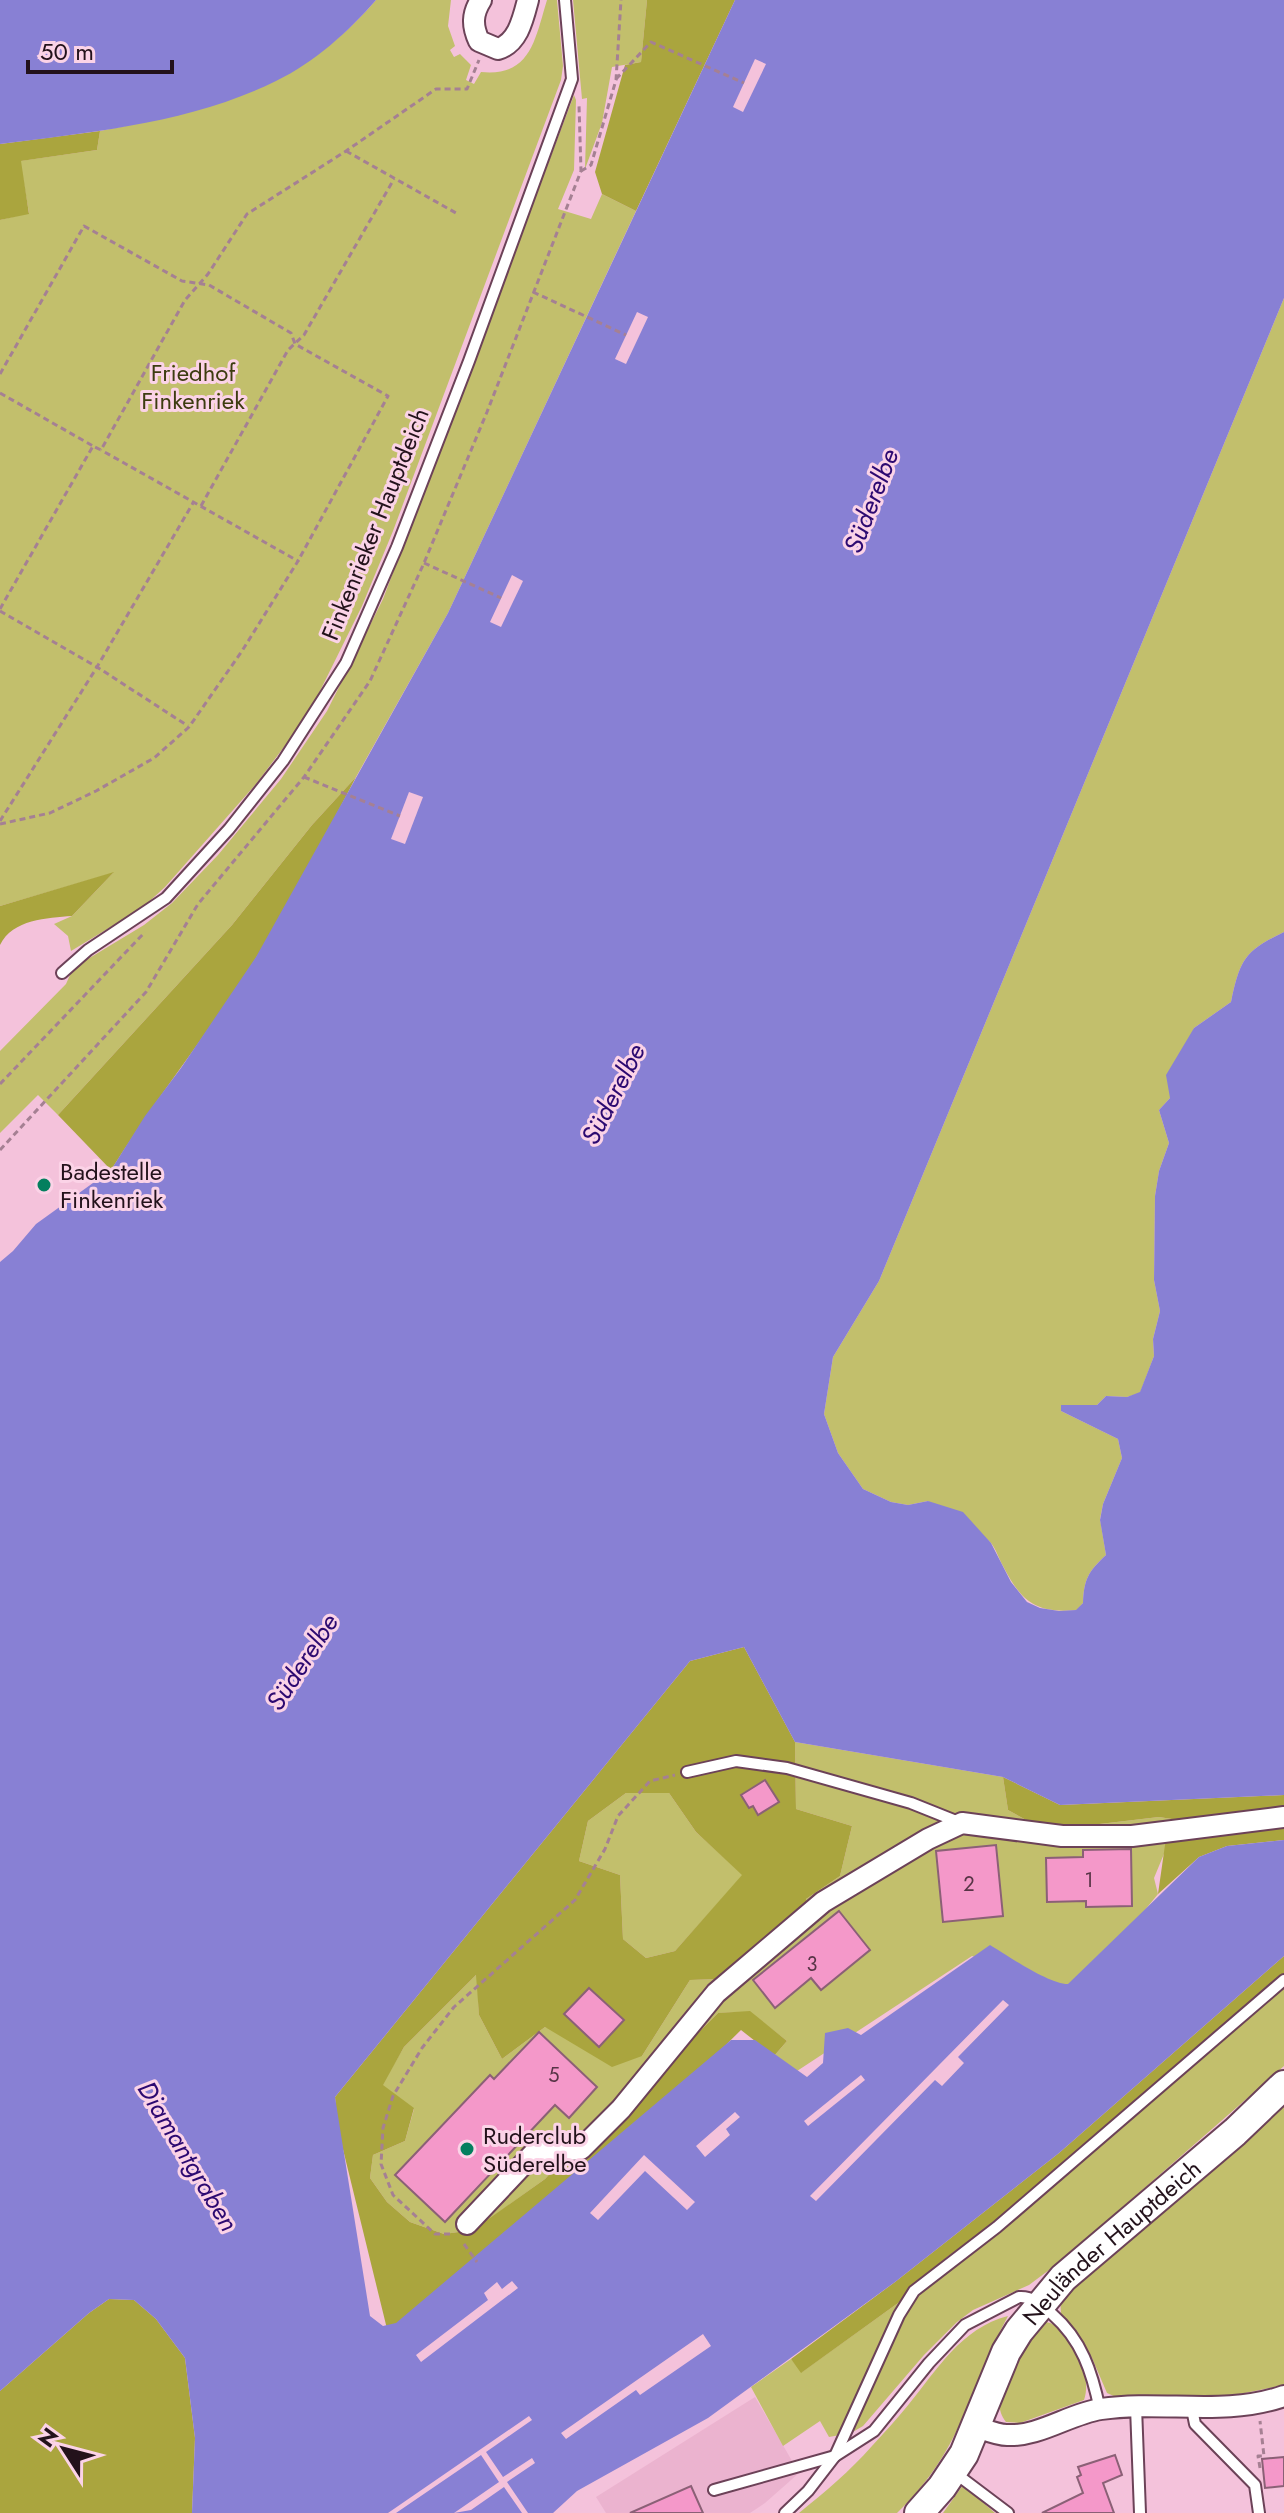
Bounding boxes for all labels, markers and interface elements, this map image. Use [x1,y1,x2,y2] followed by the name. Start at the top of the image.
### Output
[28,24,172,74] scale bar
[40,34,94,69] text: 50 m
[141,355,245,418] park label: Friedhof Finkenriek
[312,403,438,645] street label: Finkenrieker Hauptdeich
[834,443,908,559] water label: Süderelbe
[571,1037,655,1151] water label: Süderelbe
[60,1154,164,1217] place label: Badestelle Finkenriek
[35,1176,53,1194] marker: Badestelle Finkenriek
[256,1606,348,1718] water label: Süderelbe
[1085,1866,1094,1895] house number: 1
[963,1870,975,1899] house number: 2
[807,1950,818,1979] house number: 3
[548,2061,560,2090] house number: 5
[128,2074,248,2238] water label: Diamantgraben
[483,2118,587,2181] place label: Ruderclub Süderelbe
[458,2140,476,2158] marker: Ruderclub Süderelbe
[1014,2151,1208,2332] street label: Neuländer Hauptdeich
[24,2409,104,2489] north arrow
[30,2421,66,2454] text: N

